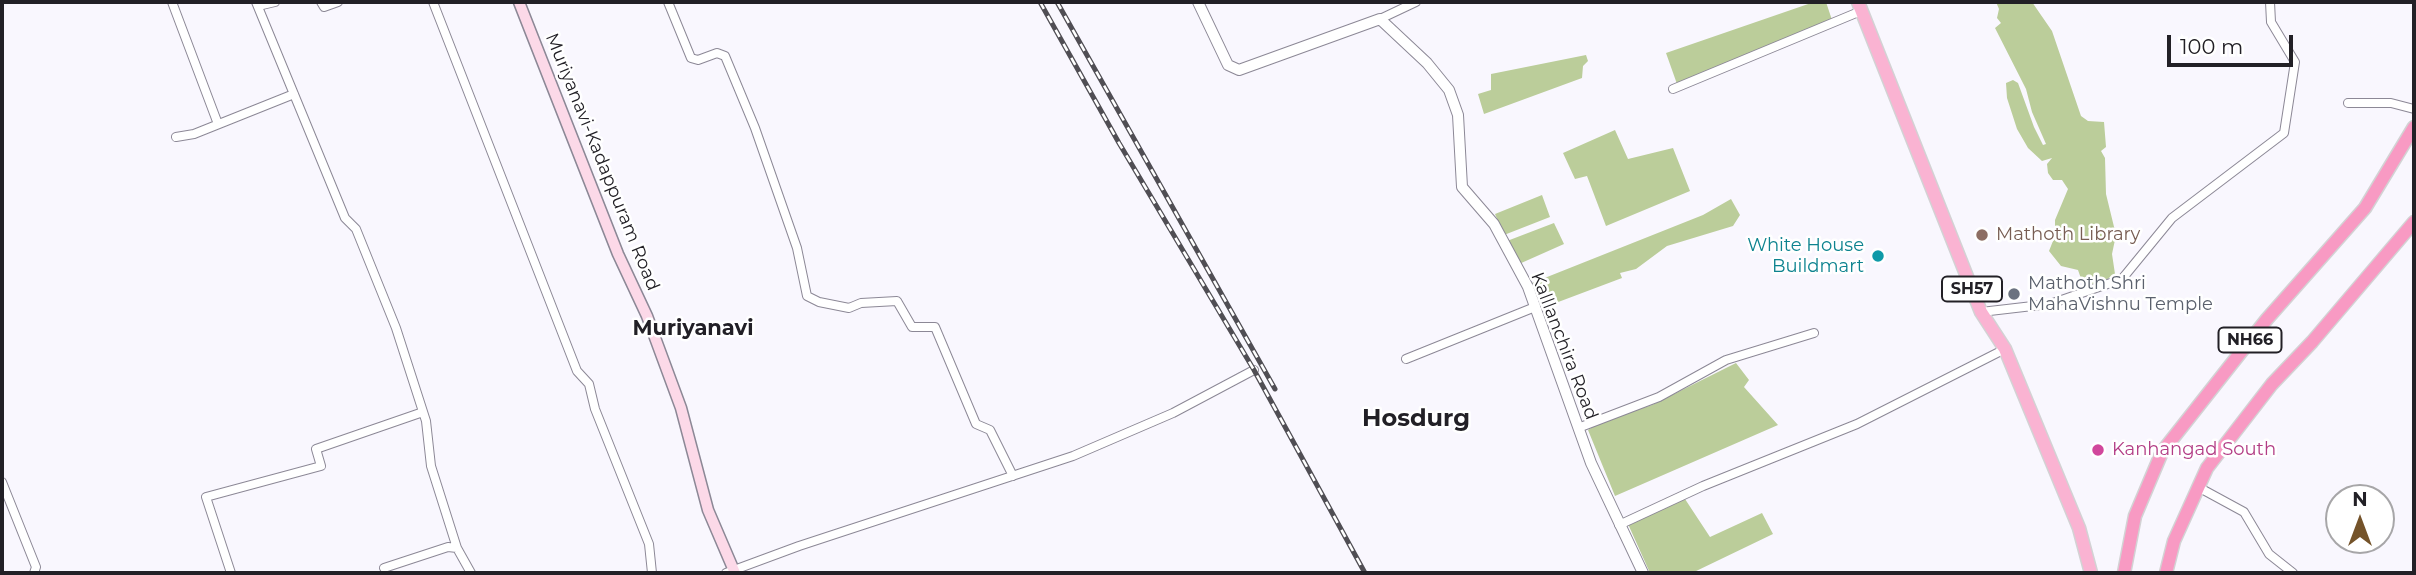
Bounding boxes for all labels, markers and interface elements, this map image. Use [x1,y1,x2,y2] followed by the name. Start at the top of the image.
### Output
[2171,21,2297,65] scale bar
[540,30,664,294] street label: Muriyanavi-Kadappuram Road
[2180,34,2243,59] text: 100 m
[1996,224,2140,246] place label: Mathoth Library
[1974,227,1990,243] marker: Mathoth Library
[1747,235,1864,278] place label: White House Buildmart
[1870,248,1886,264] marker: White House Buildmart
[1526,269,1602,423] street label: Kalllanchira Road
[2028,273,2213,316] place label: Mathoth Shri MahaVishnu Temple
[1942,276,2002,302] road number: SH57
[2006,286,2022,302] marker: Mathoth Shri MahaVishnu Temple
[633,316,753,342] district label: Muriyanavi
[2218,328,2282,352] road number: NH66
[1362,405,1470,433] district label: Hosdurg
[2112,439,2276,461] place label: Kanhangad South
[2090,442,2106,458] marker: Kanhangad South
[2325,484,2395,554] north arrow
[2352,488,2368,511] text: N

